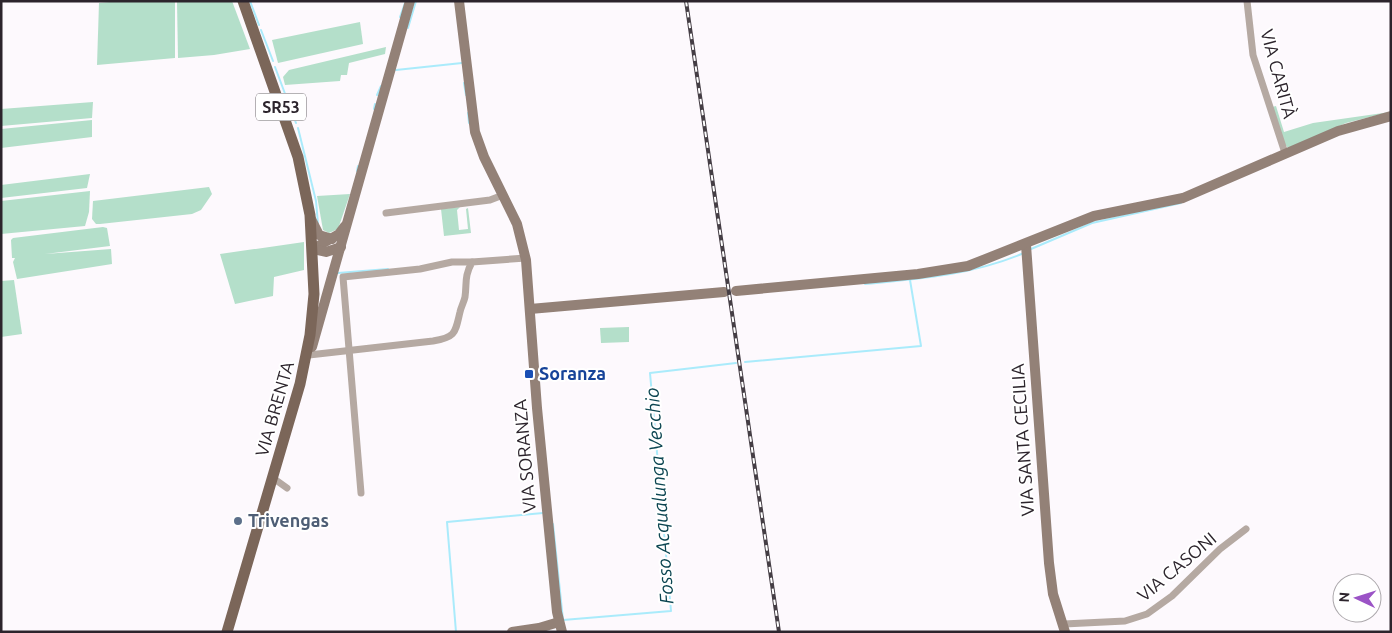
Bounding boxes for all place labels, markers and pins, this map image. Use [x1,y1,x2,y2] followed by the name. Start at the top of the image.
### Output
[539,363,606,383] place label: Soranza
[523,368,535,380] marker: Soranza
[248,510,329,530] place label: Trivengas
[232,515,244,527] marker: Trivengas

